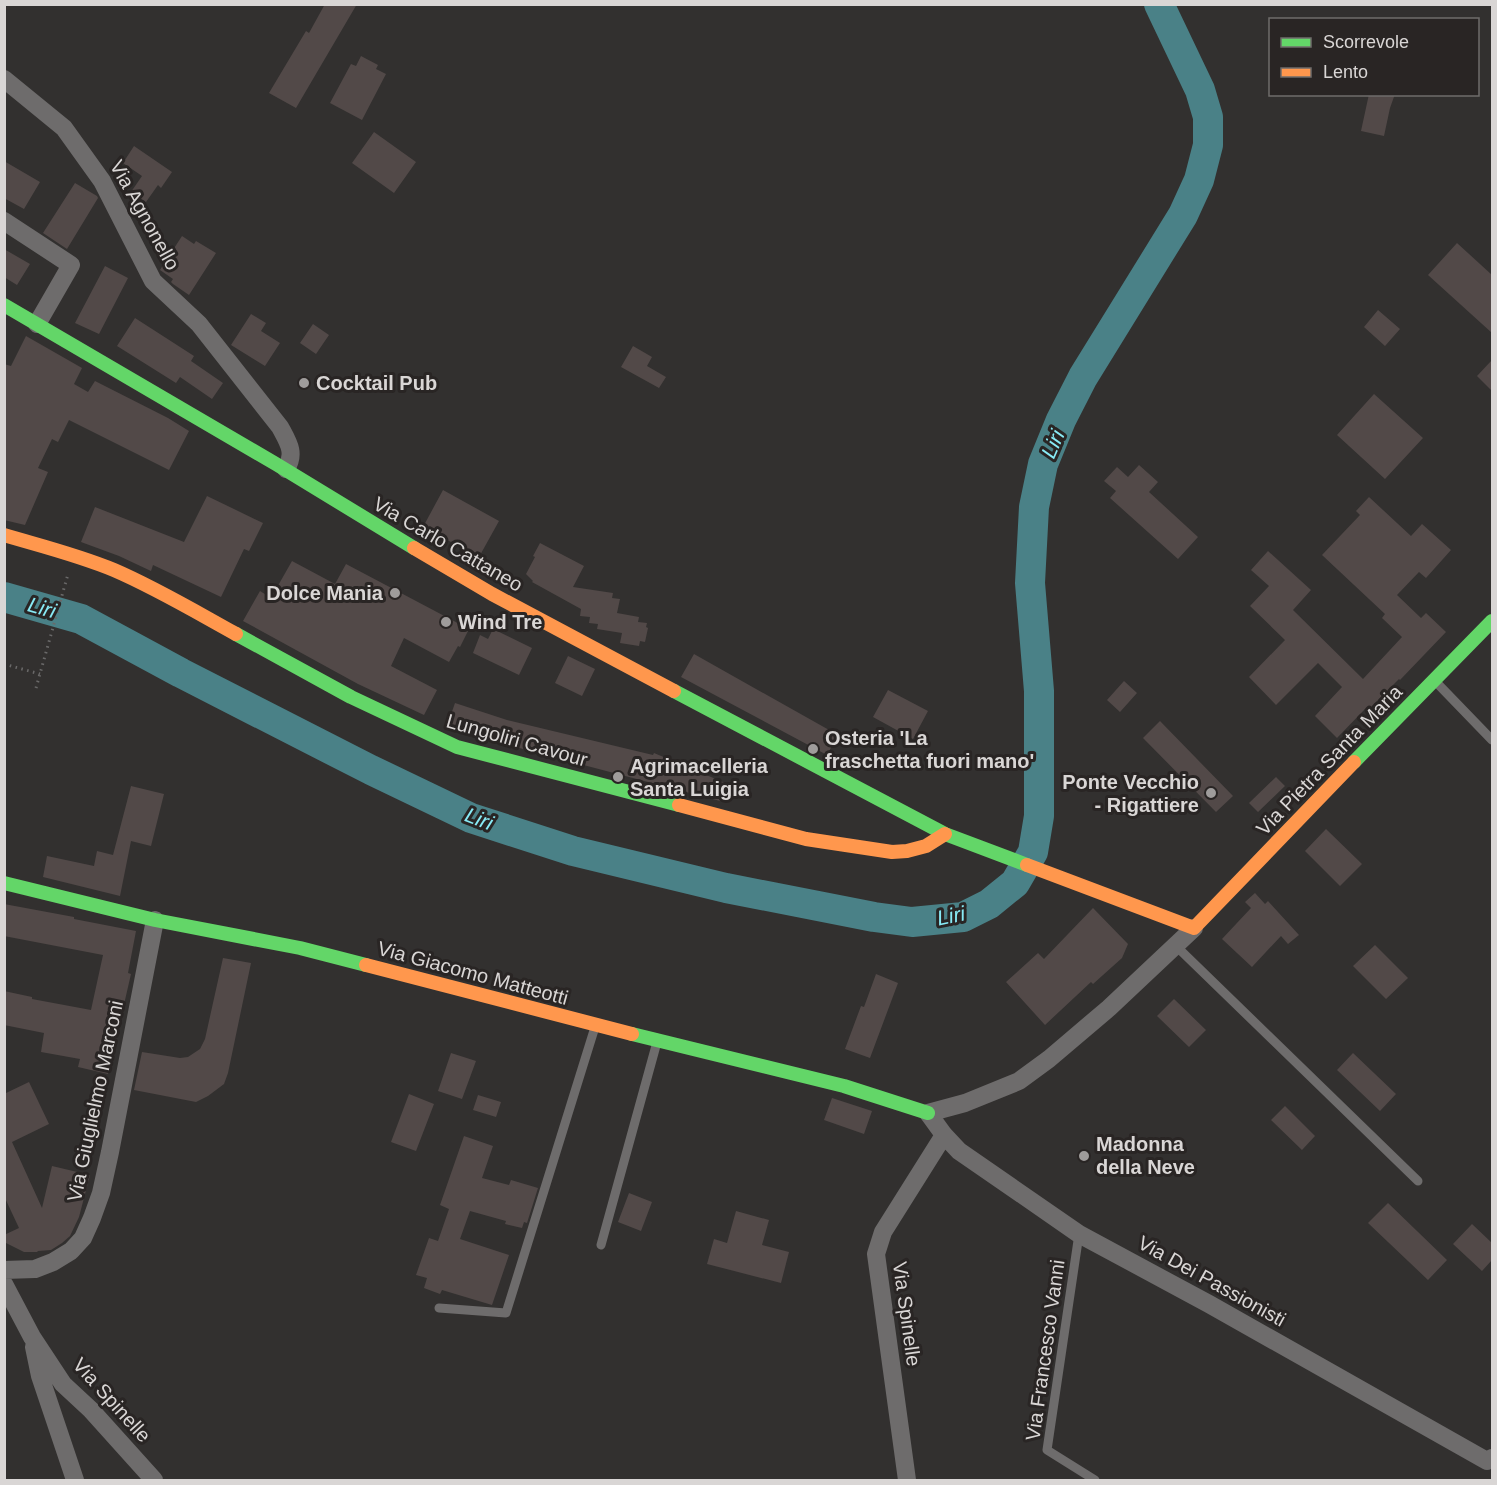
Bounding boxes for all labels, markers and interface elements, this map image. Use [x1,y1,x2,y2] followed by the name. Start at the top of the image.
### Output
[1269,18,1479,96] legend
[1323,32,1409,52] text: Scorrevole
[1323,62,1368,82] text: Lento
[106,156,184,274] street label: Via Agnonello
[316,372,437,394] place label: Cocktail Pub
[297,376,311,390] marker: Cocktail Pub
[1036,425,1069,461] water label: Liri
[369,492,527,596] street label: Via Carlo Cattaneo
[266,582,384,604] place label: Dolce Mania
[388,586,402,600] marker: Dolce Mania
[26,593,60,623] water label: Liri
[458,611,542,633] place label: Wind Tre
[439,615,453,629] marker: Wind Tre
[1252,680,1407,839] street label: Via Pietra Santa Maria
[444,709,590,771] street label: Lungoliri Cavour
[825,727,1034,772] place label: Osteria 'La fraschetta fuori mano'
[806,742,820,756] marker: Osteria 'La fraschetta fuori mano'
[630,755,769,800] place label: Agrimacelleria Santa Luigia
[611,770,625,784] marker: Agrimacelleria Santa Luigia
[1062,771,1199,816] place label: Ponte Vecchio - Rigattiere
[1204,786,1218,800] marker: Ponte Vecchio - Rigattiere
[462,803,498,835] water label: Liri
[935,901,968,929] water label: Liri
[375,937,571,1009] street label: Via Giacomo Matteotti
[63,998,127,1204] street label: Via Giuglielmo Marconi
[1096,1133,1195,1178] place label: Madonna della Neve
[1077,1149,1091,1163] marker: Madonna della Neve
[1134,1231,1290,1331] street label: Via Dei Passionisti
[1021,1258,1069,1442] street label: Via Francesco Vanni
[889,1260,925,1368] street label: Via Spinelle
[69,1354,155,1446] street label: Via Spinelle

